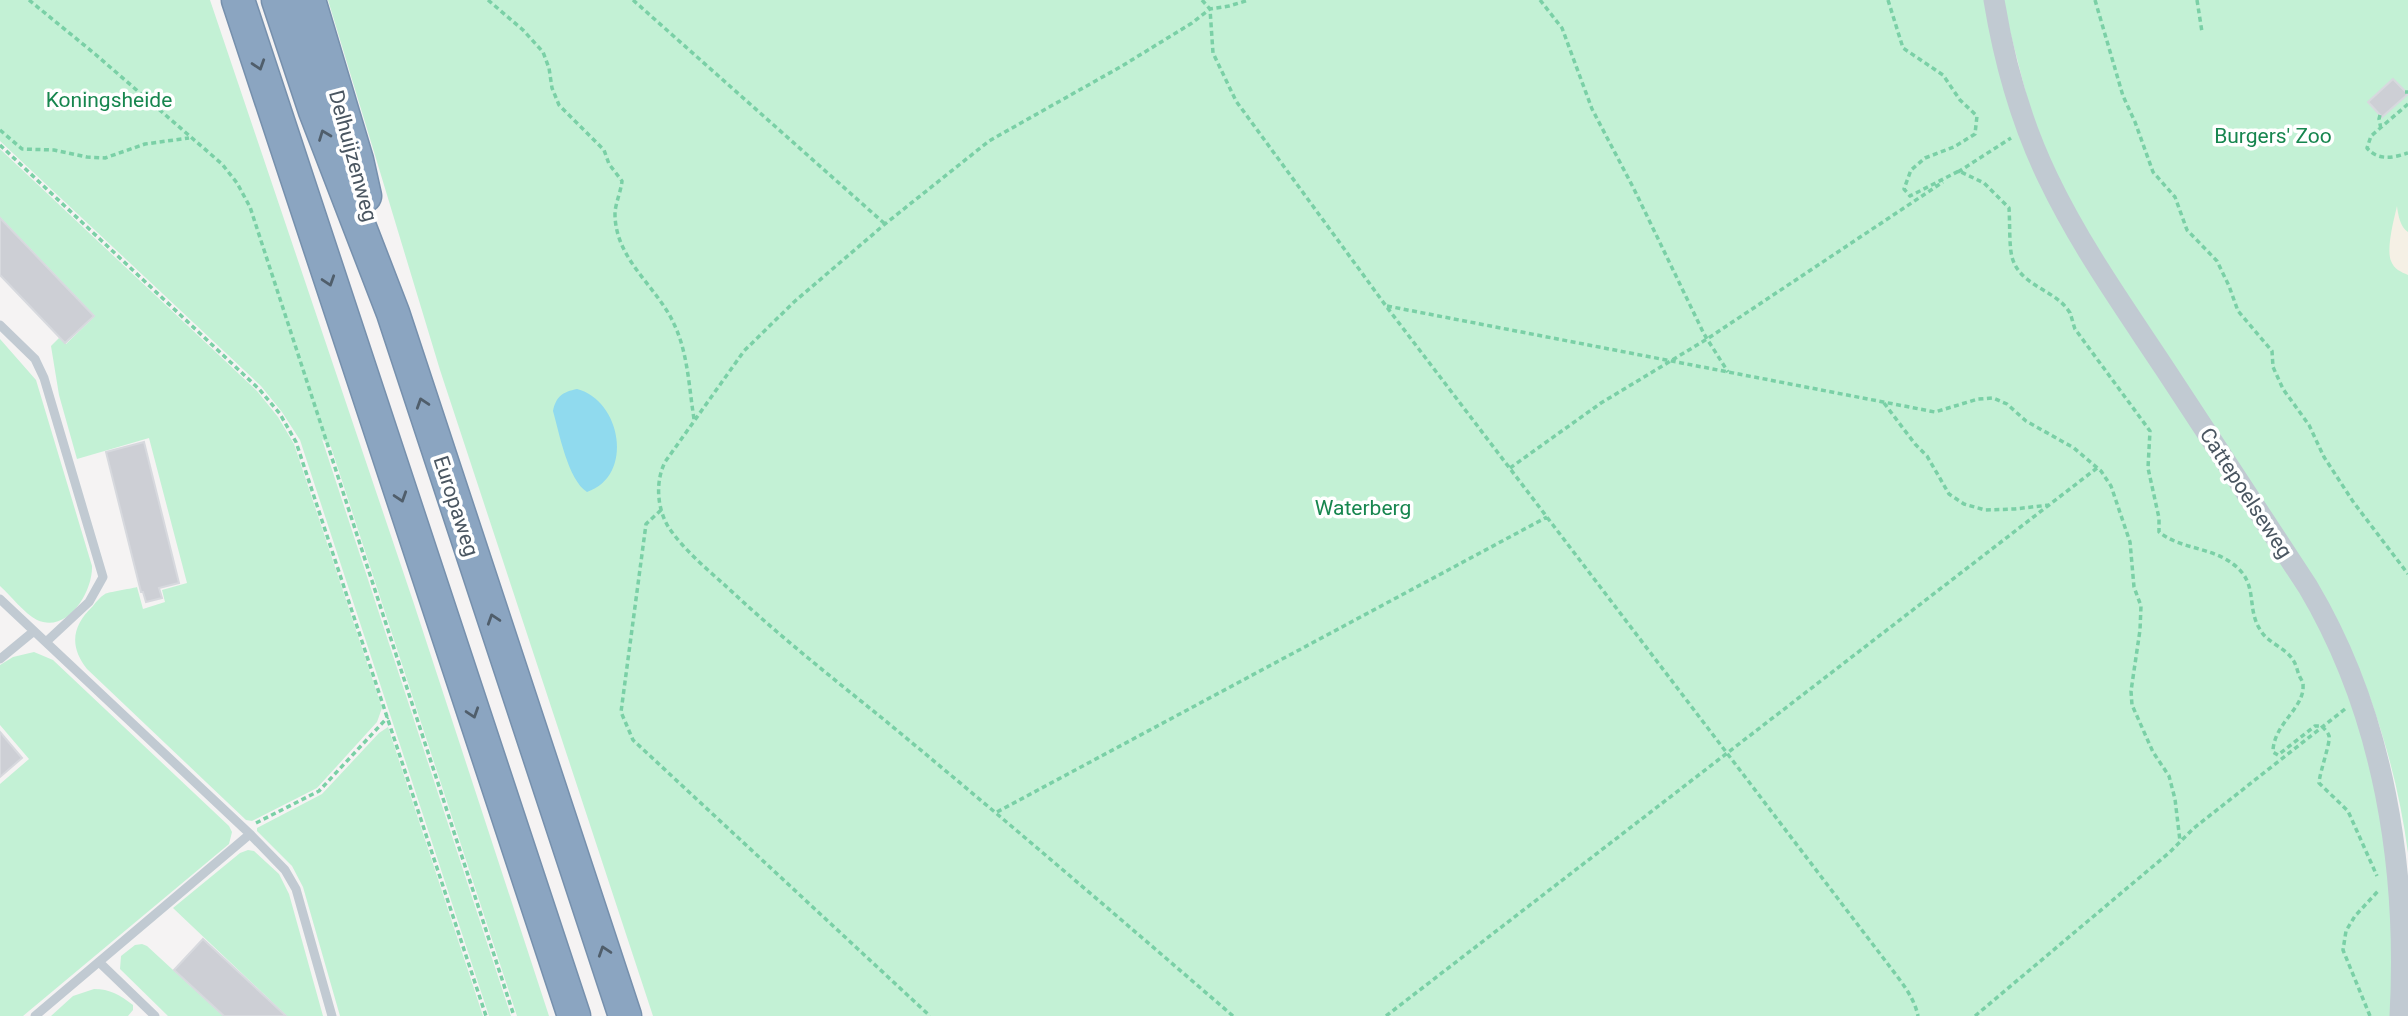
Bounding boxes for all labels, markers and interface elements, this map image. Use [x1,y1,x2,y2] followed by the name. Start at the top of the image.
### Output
[250,59,265,71] one-way arrow
[46,88,172,112] park label: Koningsheide
[324,88,382,224] street label: Delhuijzenweg
[2214,124,2332,148] park label: Burgers' Zoo
[318,130,332,142] one-way arrow
[321,275,335,287] one-way arrow
[416,397,430,410] one-way arrow
[2195,423,2297,563] street label: Cattepoelseweg
[428,453,484,559] street label: Europaweg
[393,490,407,503] one-way arrow
[1315,496,1411,520] park label: Waterberg
[487,613,502,625] one-way arrow
[465,706,480,718] one-way arrow
[598,946,612,958] one-way arrow

